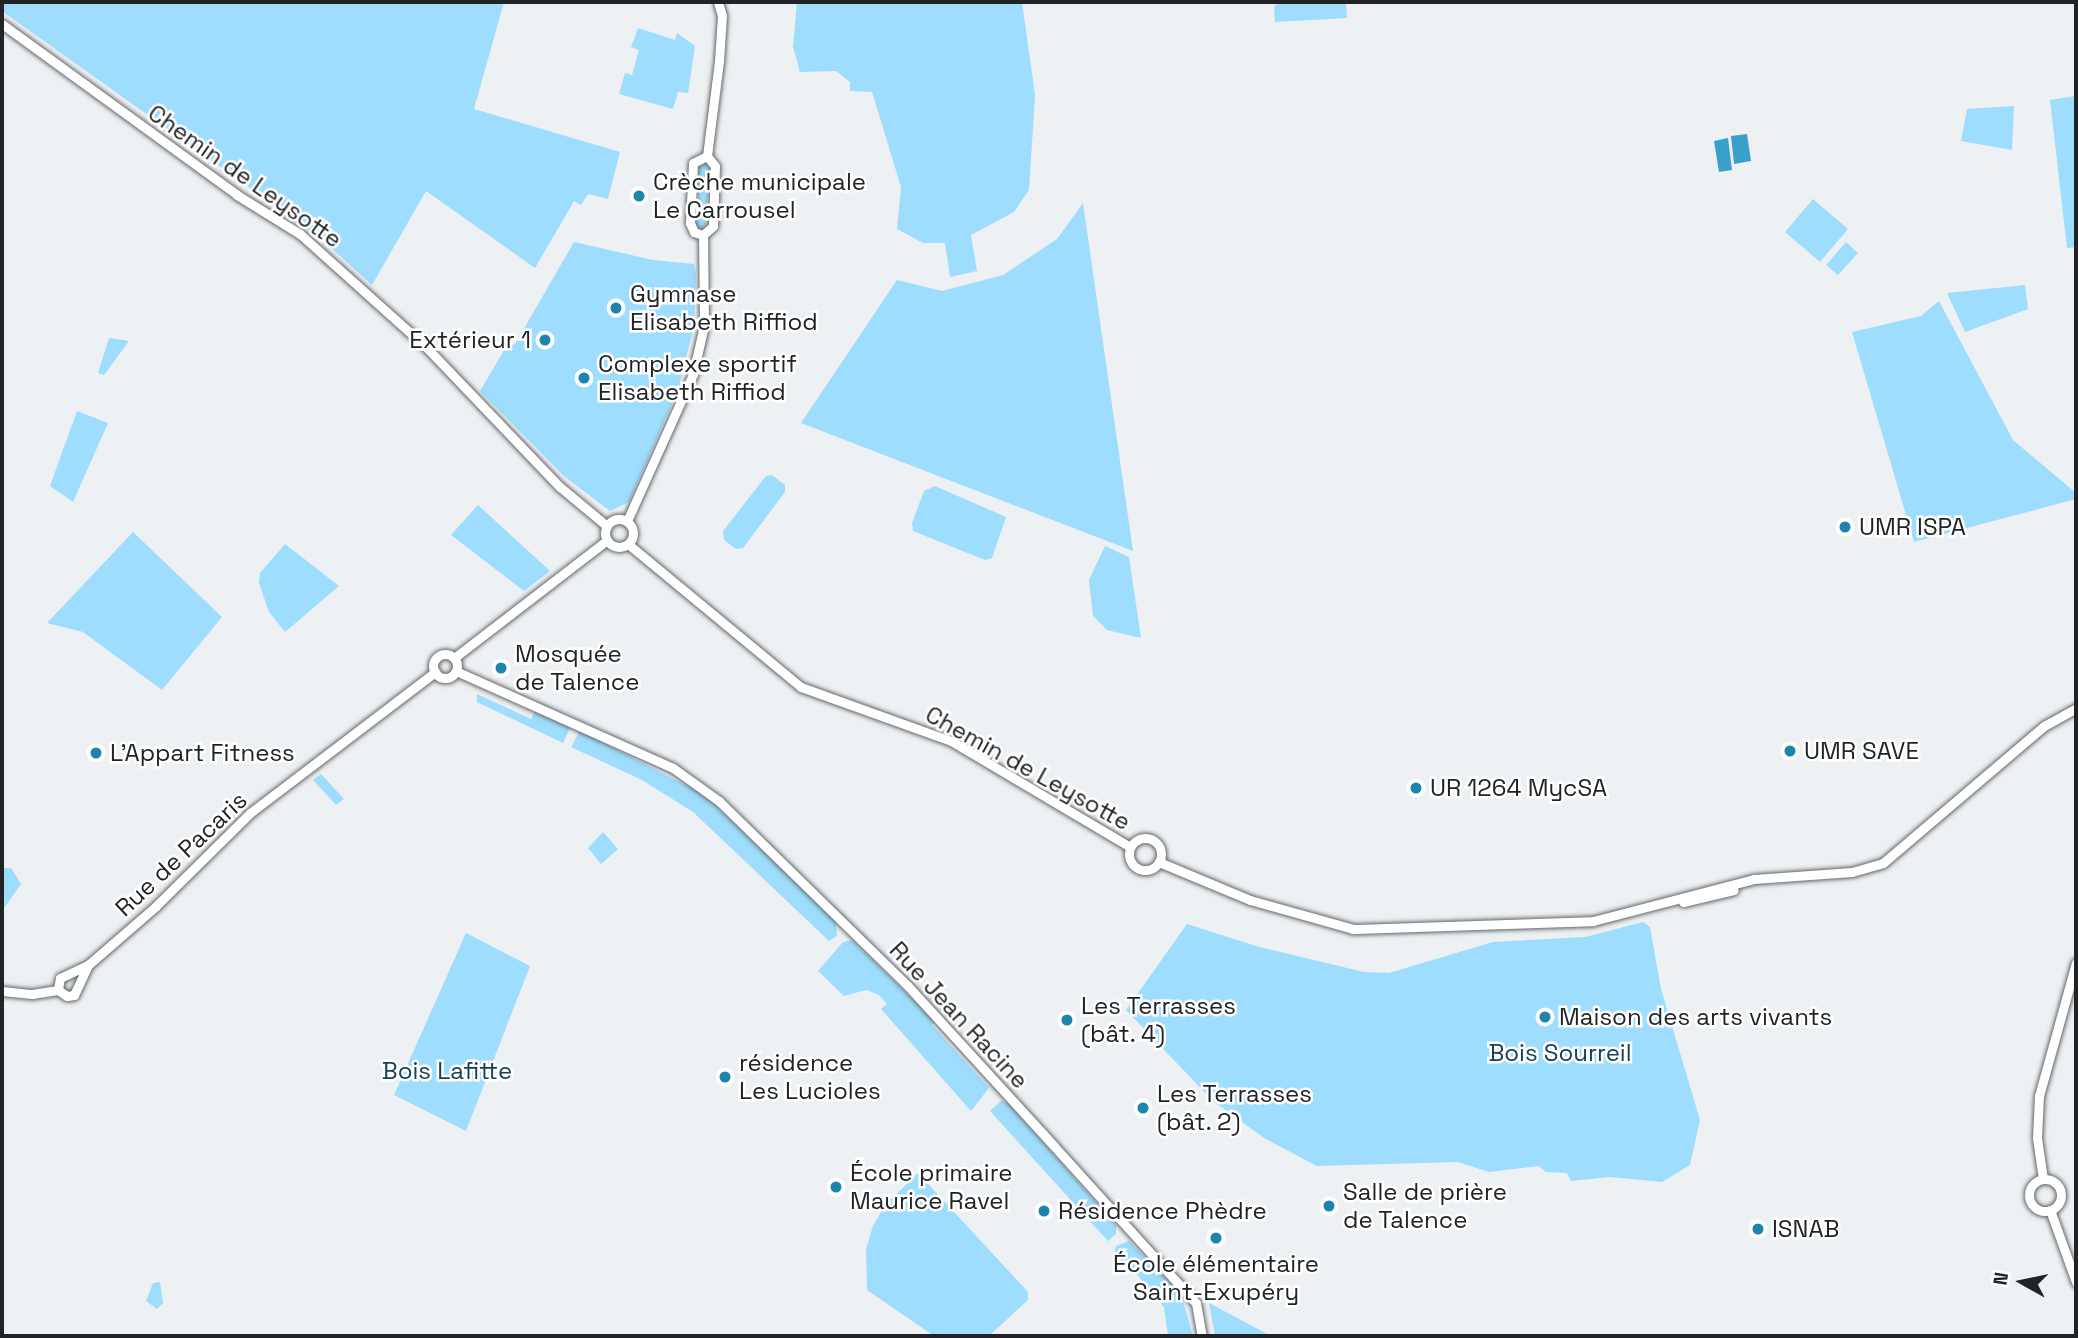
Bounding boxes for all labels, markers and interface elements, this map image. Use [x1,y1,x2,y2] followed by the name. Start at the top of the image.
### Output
[143,98,347,254] street label: Chemin de Leysotte
[653,168,866,224] place label: Crèche municipale Le Carrousel
[631,188,647,204] marker: Crèche municipale Le Carrousel
[630,280,818,336] place label: Gymnase Elisabeth Riffiod
[608,300,624,316] marker: Gymnase Elisabeth Riffiod
[409,326,531,354] place label: Extérieur 1
[537,332,553,348] marker: Extérieur 1
[598,350,797,406] place label: Complexe sportif Elisabeth Riffiod
[576,370,592,386] marker: Complexe sportif Elisabeth Riffiod
[1859,513,1966,541] place label: UMR ISPA
[1837,519,1853,535] marker: UMR ISPA
[515,640,640,696] place label: Mosquée de Talence
[493,660,509,676] marker: Mosquée de Talence
[920,700,1136,836] street label: Chemin de Leysotte
[1804,737,1919,765] place label: UMR SAVE
[110,739,295,767] place label: L'Appart Fitness
[1782,743,1798,759] marker: UMR SAVE
[88,745,104,761] marker: L'Appart Fitness
[1430,774,1607,802] place label: UR 1264 MycSA
[1408,780,1424,796] marker: UR 1264 MycSA
[109,786,253,922] street label: Rue de Pacaris
[884,936,1034,1094] street label: Rue Jean Racine
[1081,992,1236,1048] place label: Les Terrasses (bât. 4)
[1559,1003,1832,1031] place label: Maison des arts vivants
[1537,1009,1553,1025] marker: Maison des arts vivants
[1059,1012,1075,1028] marker: Les Terrasses (bât. 4)
[1488,1039,1632,1067] park label: Bois Sourreil
[739,1049,881,1105] place label: résidence Les Lucioles
[382,1057,512,1085] park label: Bois Lafitte
[717,1069,733,1085] marker: résidence Les Lucioles
[1157,1080,1312,1136] place label: Les Terrasses (bât. 2)
[1135,1100,1151,1116] marker: Les Terrasses (bât. 2)
[850,1159,1012,1215] place label: École primaire Maurice Ravel
[1343,1178,1507,1234] place label: Salle de prière de Talence
[828,1179,844,1195] marker: École primaire Maurice Ravel
[1058,1197,1267,1225] place label: Résidence Phèdre
[1321,1198,1337,1214] marker: Salle de prière de Talence
[1036,1203,1052,1219] marker: Résidence Phèdre
[1772,1215,1839,1243] place label: ISNAB
[1750,1221,1766,1237] marker: ISNAB
[1208,1230,1224,1246] marker: École élémentaire Saint-Exupéry
[1987,1247,2057,1317] north arrow
[1113,1250,1319,1306] place label: École élémentaire Saint-Exupéry
[1987,1270,2014,1287] text: N

